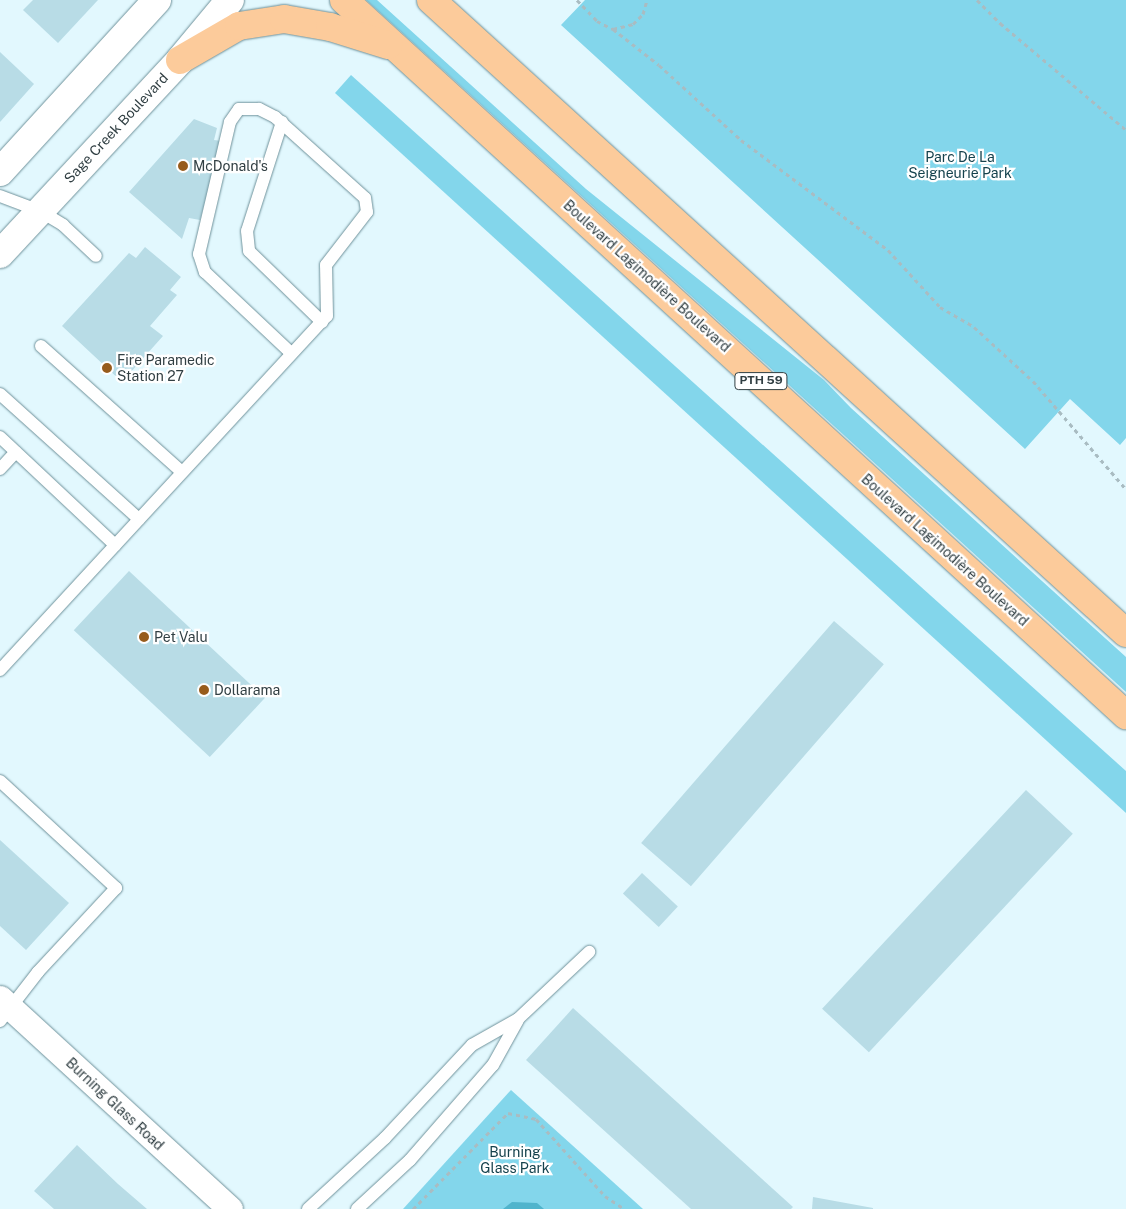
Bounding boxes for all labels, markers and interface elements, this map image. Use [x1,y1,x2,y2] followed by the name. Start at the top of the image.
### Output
[61,69,171,187] street label: Sage Creek Boulevard
[908,149,1012,182] park label: Parc De La Seigneurie Park
[193,158,268,174] place label: McDonald's
[177,160,189,172] marker: McDonald's
[560,196,734,356] street label: Boulevard Lagimodière Boulevard
[117,352,215,384] place label: Fire Paramedic Station 27
[101,362,113,374] marker: Fire Paramedic Station 27
[734,372,788,391] road number: PTH 59
[858,470,1032,630] street label: Boulevard Lagimodière Boulevard
[154,629,208,645] place label: Pet Valu
[138,631,150,643] marker: Pet Valu
[214,682,280,698] place label: Dollarama
[198,684,210,696] marker: Dollarama
[63,1054,167,1154] street label: Burning Glass Road
[480,1144,550,1176] park label: Burning Glass Park

